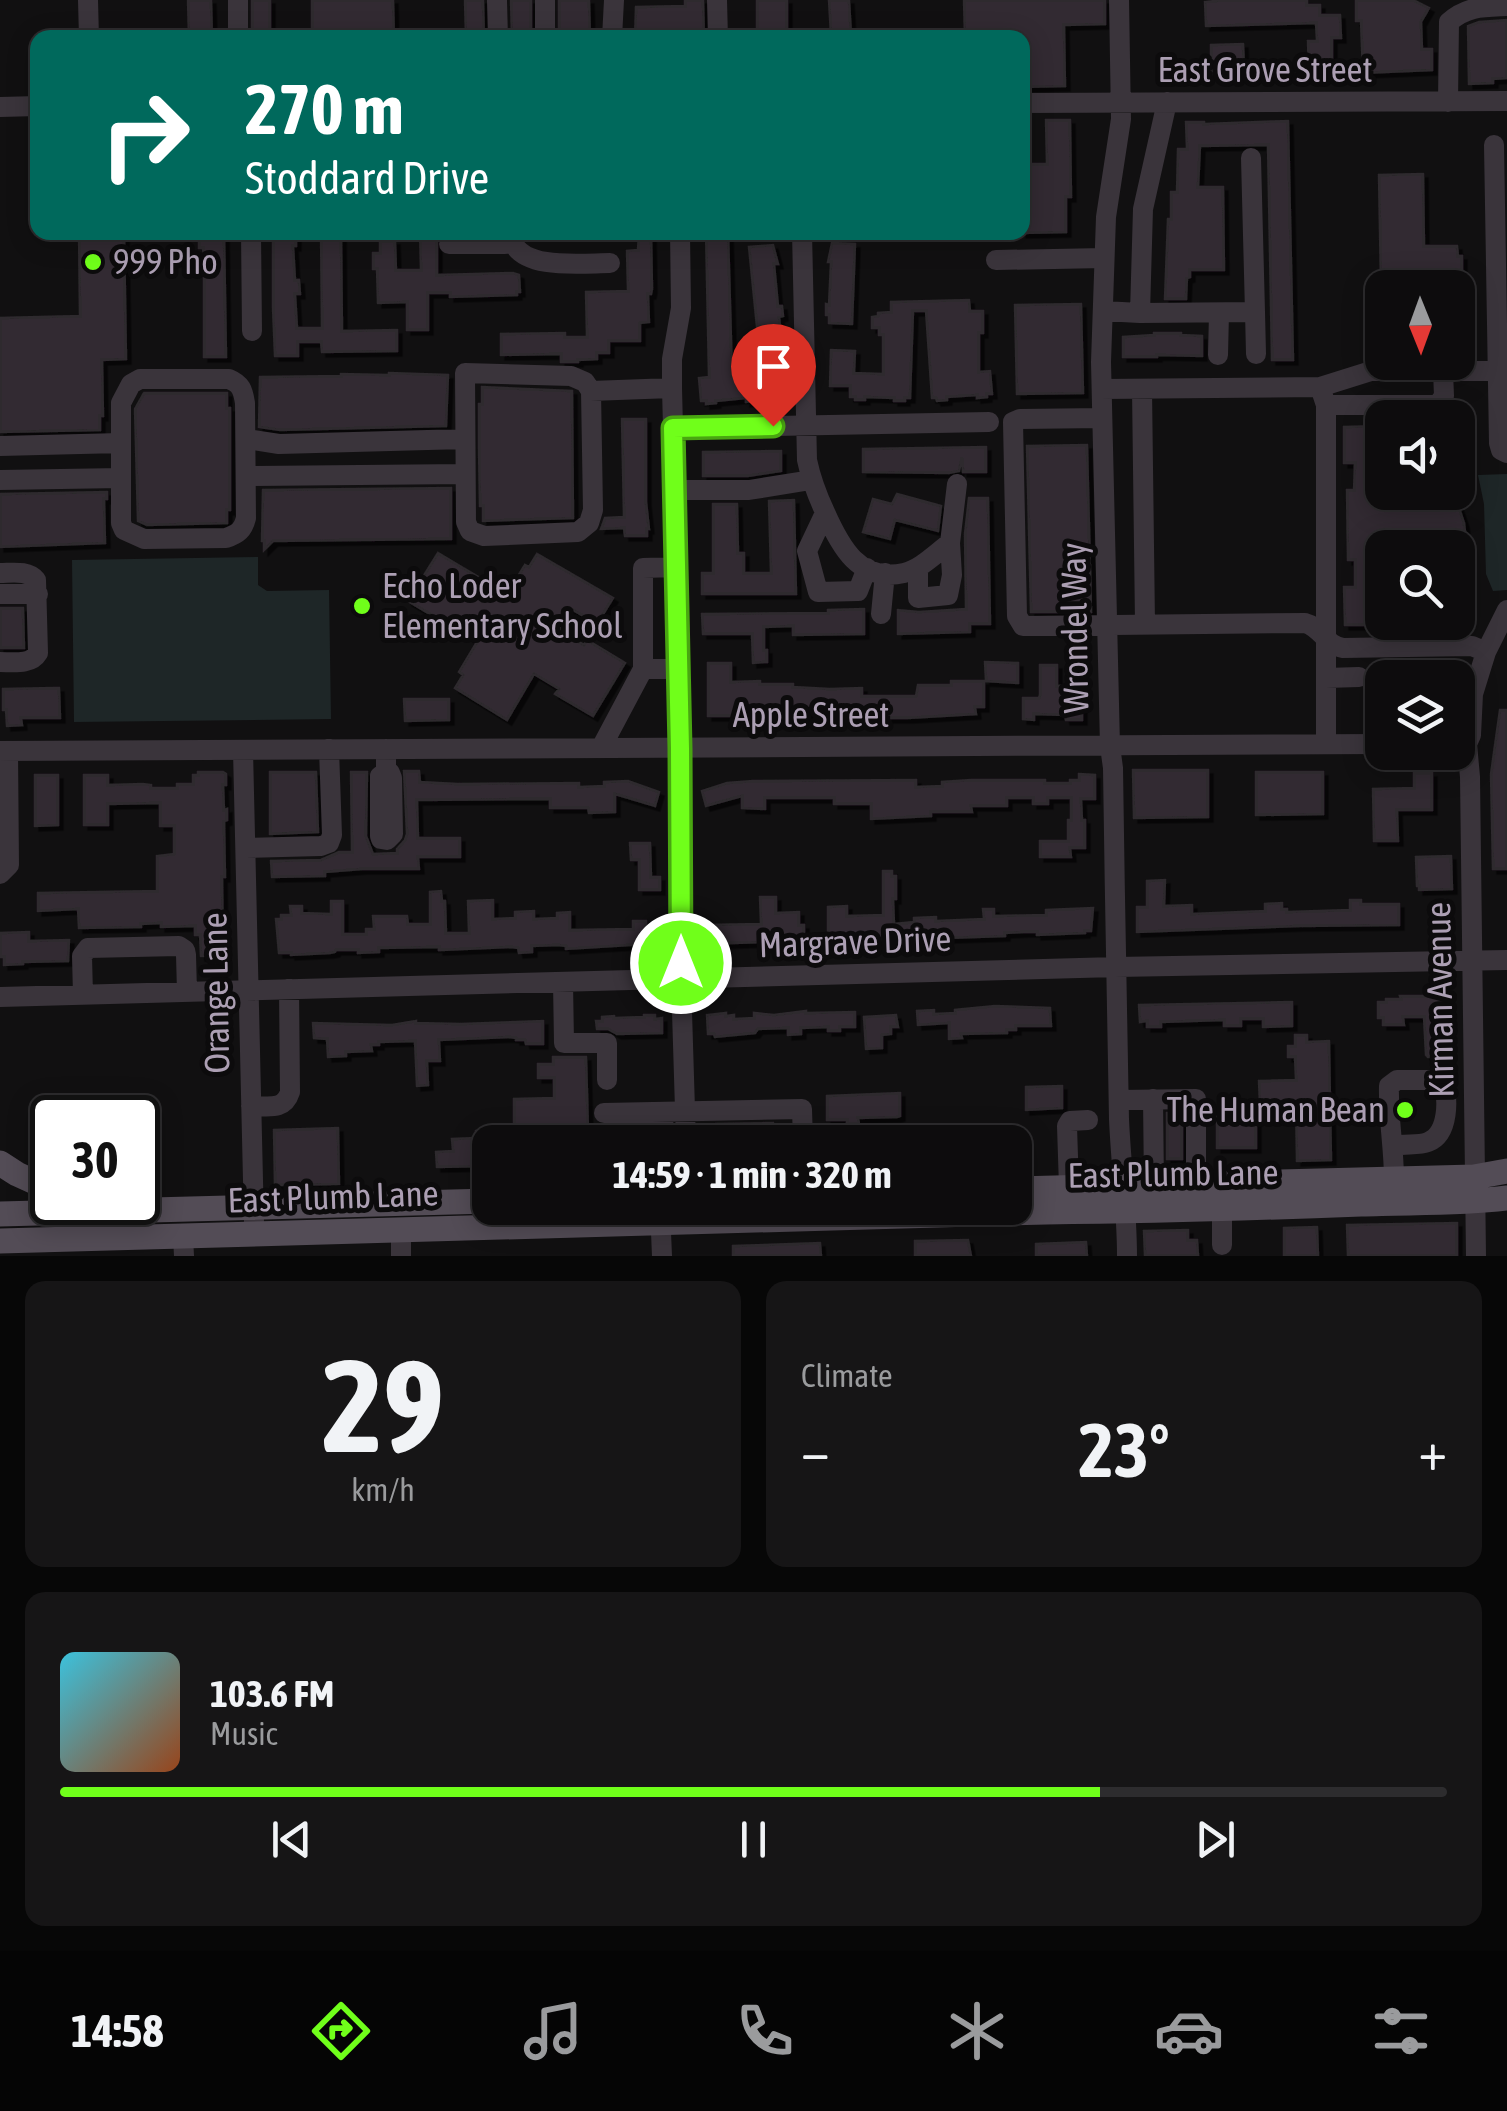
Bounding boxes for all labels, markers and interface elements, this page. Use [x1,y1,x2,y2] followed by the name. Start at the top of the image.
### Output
[1158,49,1372,89] street label: East Grove Street
[245,69,404,149] text: 270 m
[80,70,210,200] icon: right
[245,152,489,204] text: Stoddard Drive
[113,241,218,281] place label: 999 Pho
[82,251,104,273] marker: 999 Pho
[1365,270,1475,380] north arrow
[1365,270,1475,770] map controls
[731,324,816,427] pin
[746,339,801,394] icon: arrive
[1365,400,1475,510] button: sound
[1365,530,1475,640] button: search
[1053,542,1095,714] street label: Wrondel Way
[382,565,623,645] place label: Echo Loder Elementary School
[351,595,373,617] marker: Echo Loder Elementary School
[1365,660,1475,770] button: layers
[733,694,889,734] street label: Apple Street
[1417,902,1461,1098] street label: Kirman Avenue
[629,911,733,1015] position arrow
[194,912,236,1074] street label: Orange Lane
[758,918,952,964] street label: Margrave Drive
[1166,1089,1385,1129] place label: The Human Bean
[30,1095,160,1225] speed limit sign: 30
[1394,1099,1416,1121] marker: The Human Bean
[1067,1151,1279,1195] street label: East Plumb Lane
[612,1153,892,1196] text: 14:59 · 1 min · 320 m
[227,1172,439,1220] street label: East Plumb Lane
[322,1331,444,1480] text: 29
[801,1357,893,1394] text: Climate
[1078,1407,1170,1493] text: 23°
[801,1419,830,1482] text: −
[1418,1419,1447,1482] text: +
[351,1471,415,1508] text: km/h
[210,1672,334,1715] text: 103.6 FM
[210,1715,277,1752] text: Music
[264,1812,319,1867] icon: previous
[726,1812,781,1867] icon: pause
[1188,1812,1243,1867] icon: next
[306,1996,376,2066] icon: directions
[518,1996,588,2066] icon: music
[730,1996,800,2066] icon: phone
[942,1996,1012,2066] icon: climate
[1154,1996,1224,2066] icon: car
[1366,1996,1436,2066] icon: filters
[71,2005,164,2057] text: 14:58

